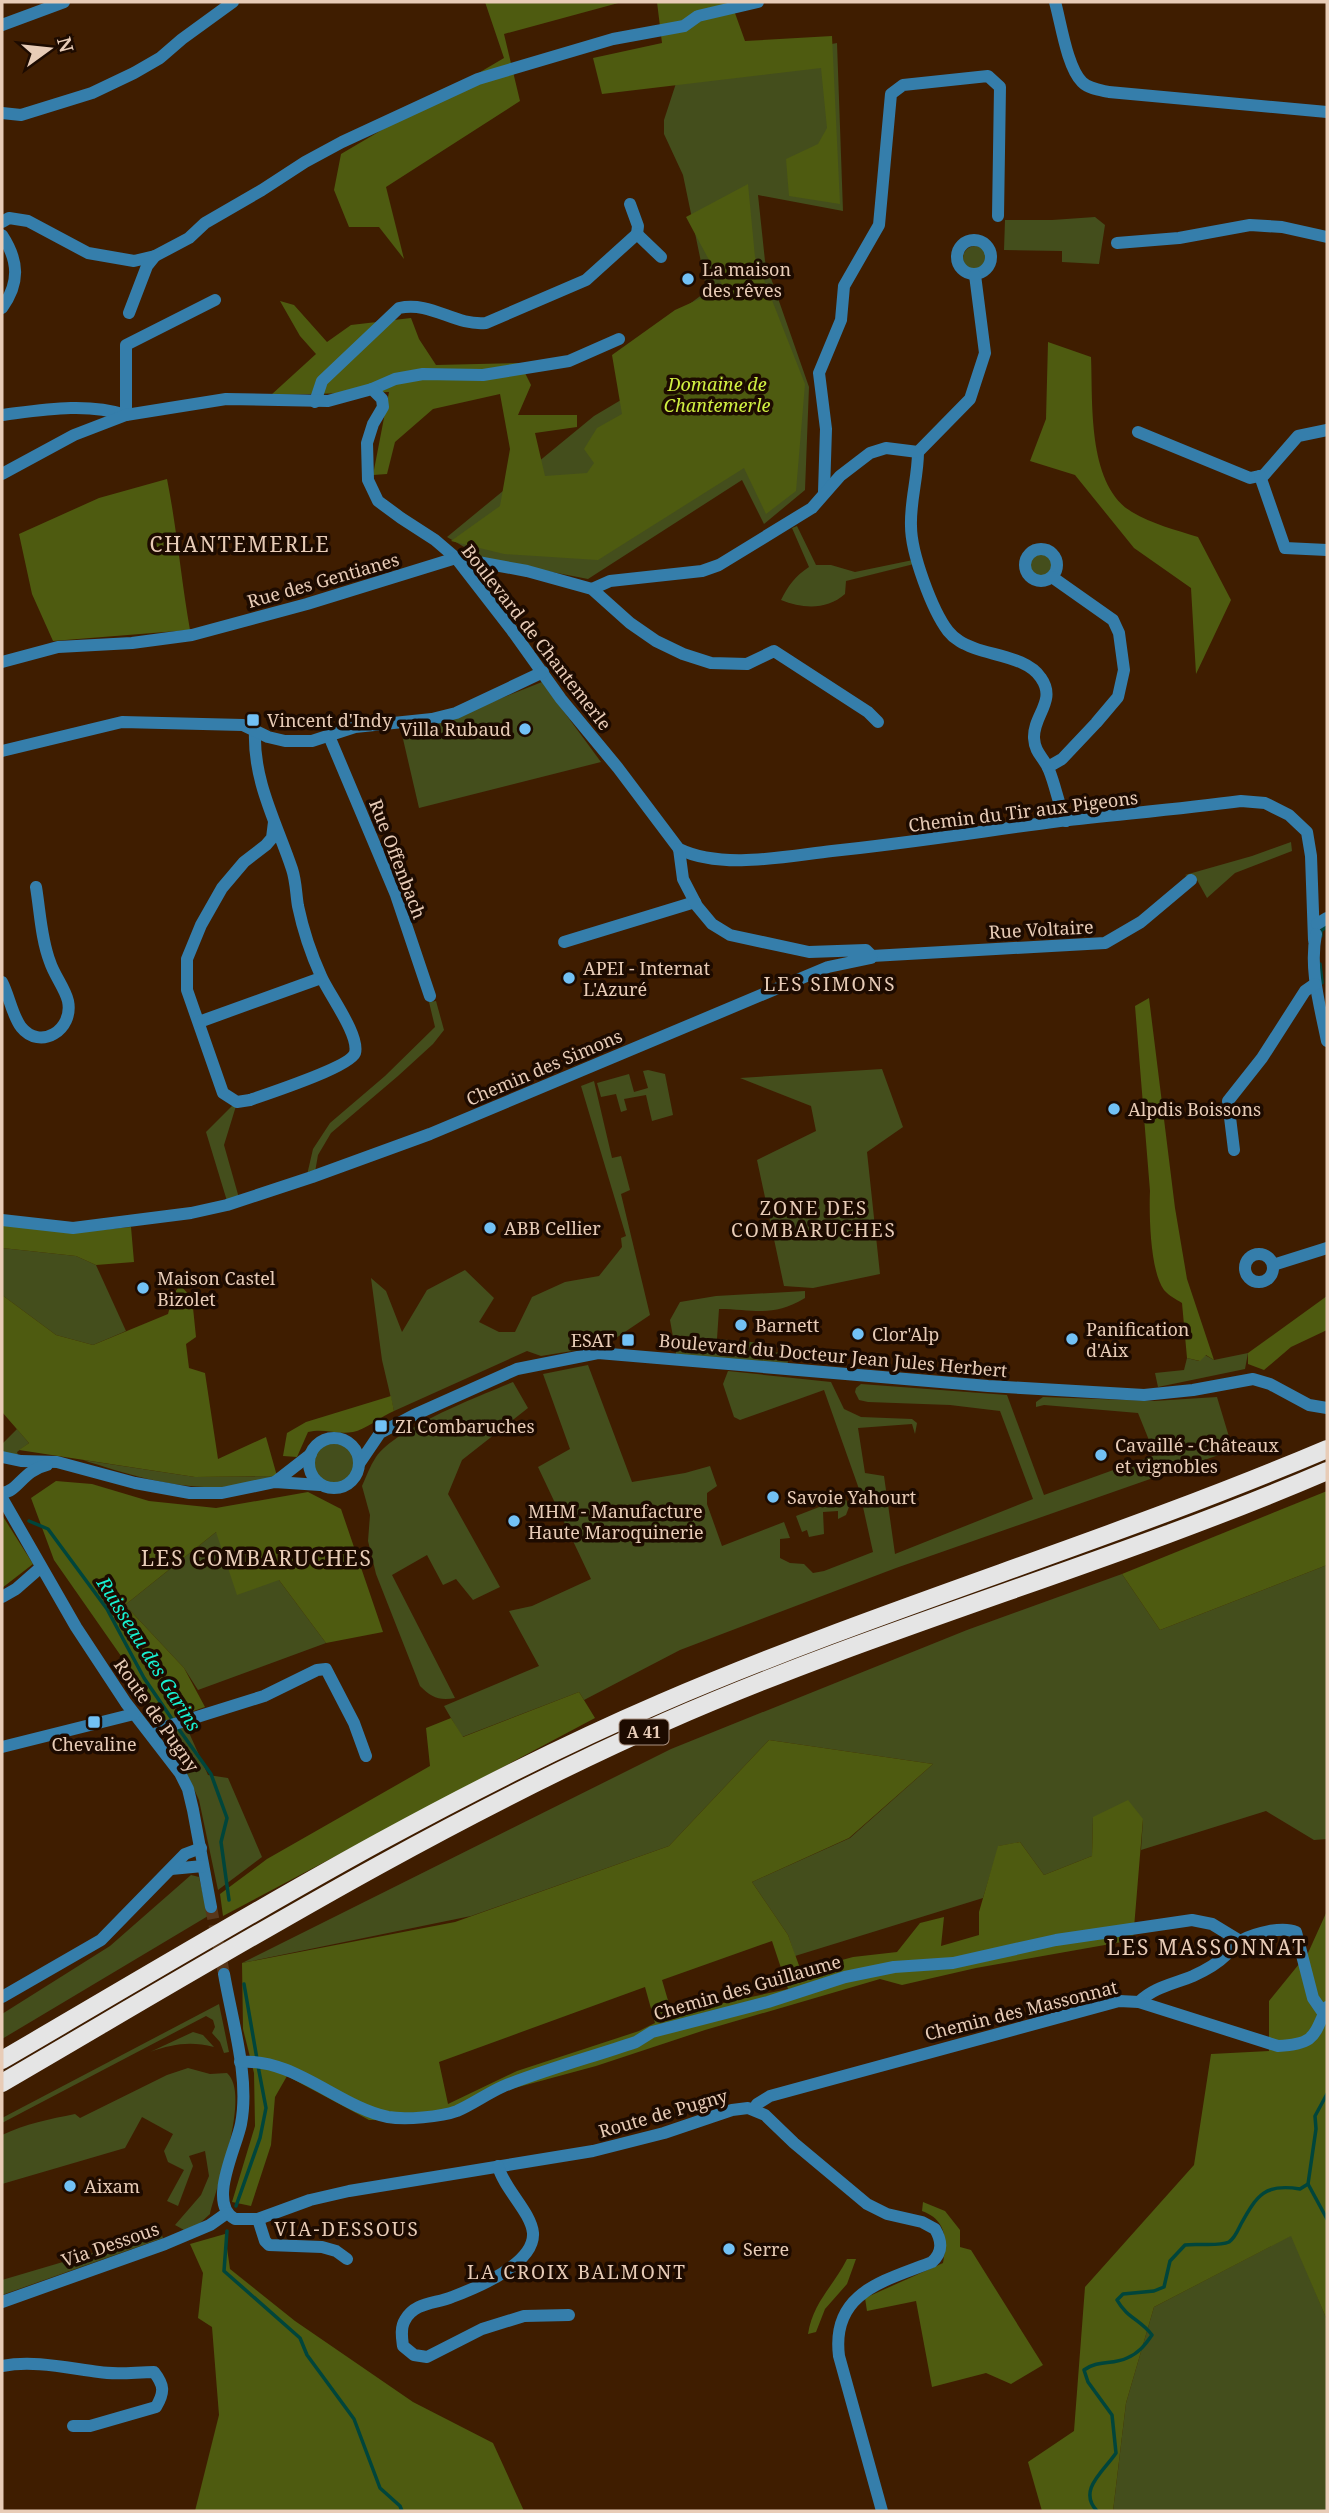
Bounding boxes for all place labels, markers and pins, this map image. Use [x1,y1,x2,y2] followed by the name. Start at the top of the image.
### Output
[702,257,791,302] place label: La maison des rêves
[680,271,696,287] marker: La maison des rêves
[267,708,393,732] place label: Vincent d'Indy
[245,712,261,728] marker: Vincent d'Indy
[400,717,511,741] place label: Villa Rubaud
[517,721,533,737] marker: Villa Rubaud
[583,956,710,1001] place label: APEI - Internat L'Azuré
[561,970,577,986] marker: APEI - Internat L'Azuré
[1128,1097,1261,1121] place label: Alpdis Boissons
[1106,1101,1122,1117] marker: Alpdis Boissons
[504,1216,601,1240] place label: ABB Cellier
[482,1220,498,1236] marker: ABB Cellier
[157,1266,276,1311] place label: Maison Castel Bizolet
[135,1280,151,1296] marker: Maison Castel Bizolet
[755,1313,819,1337] place label: Barnett
[733,1317,749,1333] marker: Barnett
[1086,1317,1190,1362] place label: Panification d'Aix
[872,1322,939,1346] place label: Clor'Alp
[850,1326,866,1342] marker: Clor'Alp
[571,1328,614,1352] place label: ESAT
[1064,1331,1080,1347] marker: Panification d'Aix
[620,1332,636,1348] marker: ESAT
[395,1414,535,1438] place label: ZI Combaruches
[373,1418,389,1434] marker: ZI Combaruches
[1115,1433,1279,1478] place label: Cavaillé - Châteaux et vignobles
[1093,1447,1109,1463] marker: Cavaillé - Châteaux et vignobles
[787,1485,916,1509] place label: Savoie Yahourt
[765,1489,781,1505] marker: Savoie Yahourt
[528,1499,704,1544] place label: MHM - Manufacture Haute Maroquinerie
[506,1513,522,1529] marker: MHM - Manufacture Haute Maroquinerie
[86,1714,102,1730] marker: Chevaline
[51,1732,137,1756] place label: Chevaline
[84,2174,140,2198] place label: Aixam
[62,2178,78,2194] marker: Aixam
[743,2237,789,2261] place label: Serre
[721,2241,737,2257] marker: Serre

